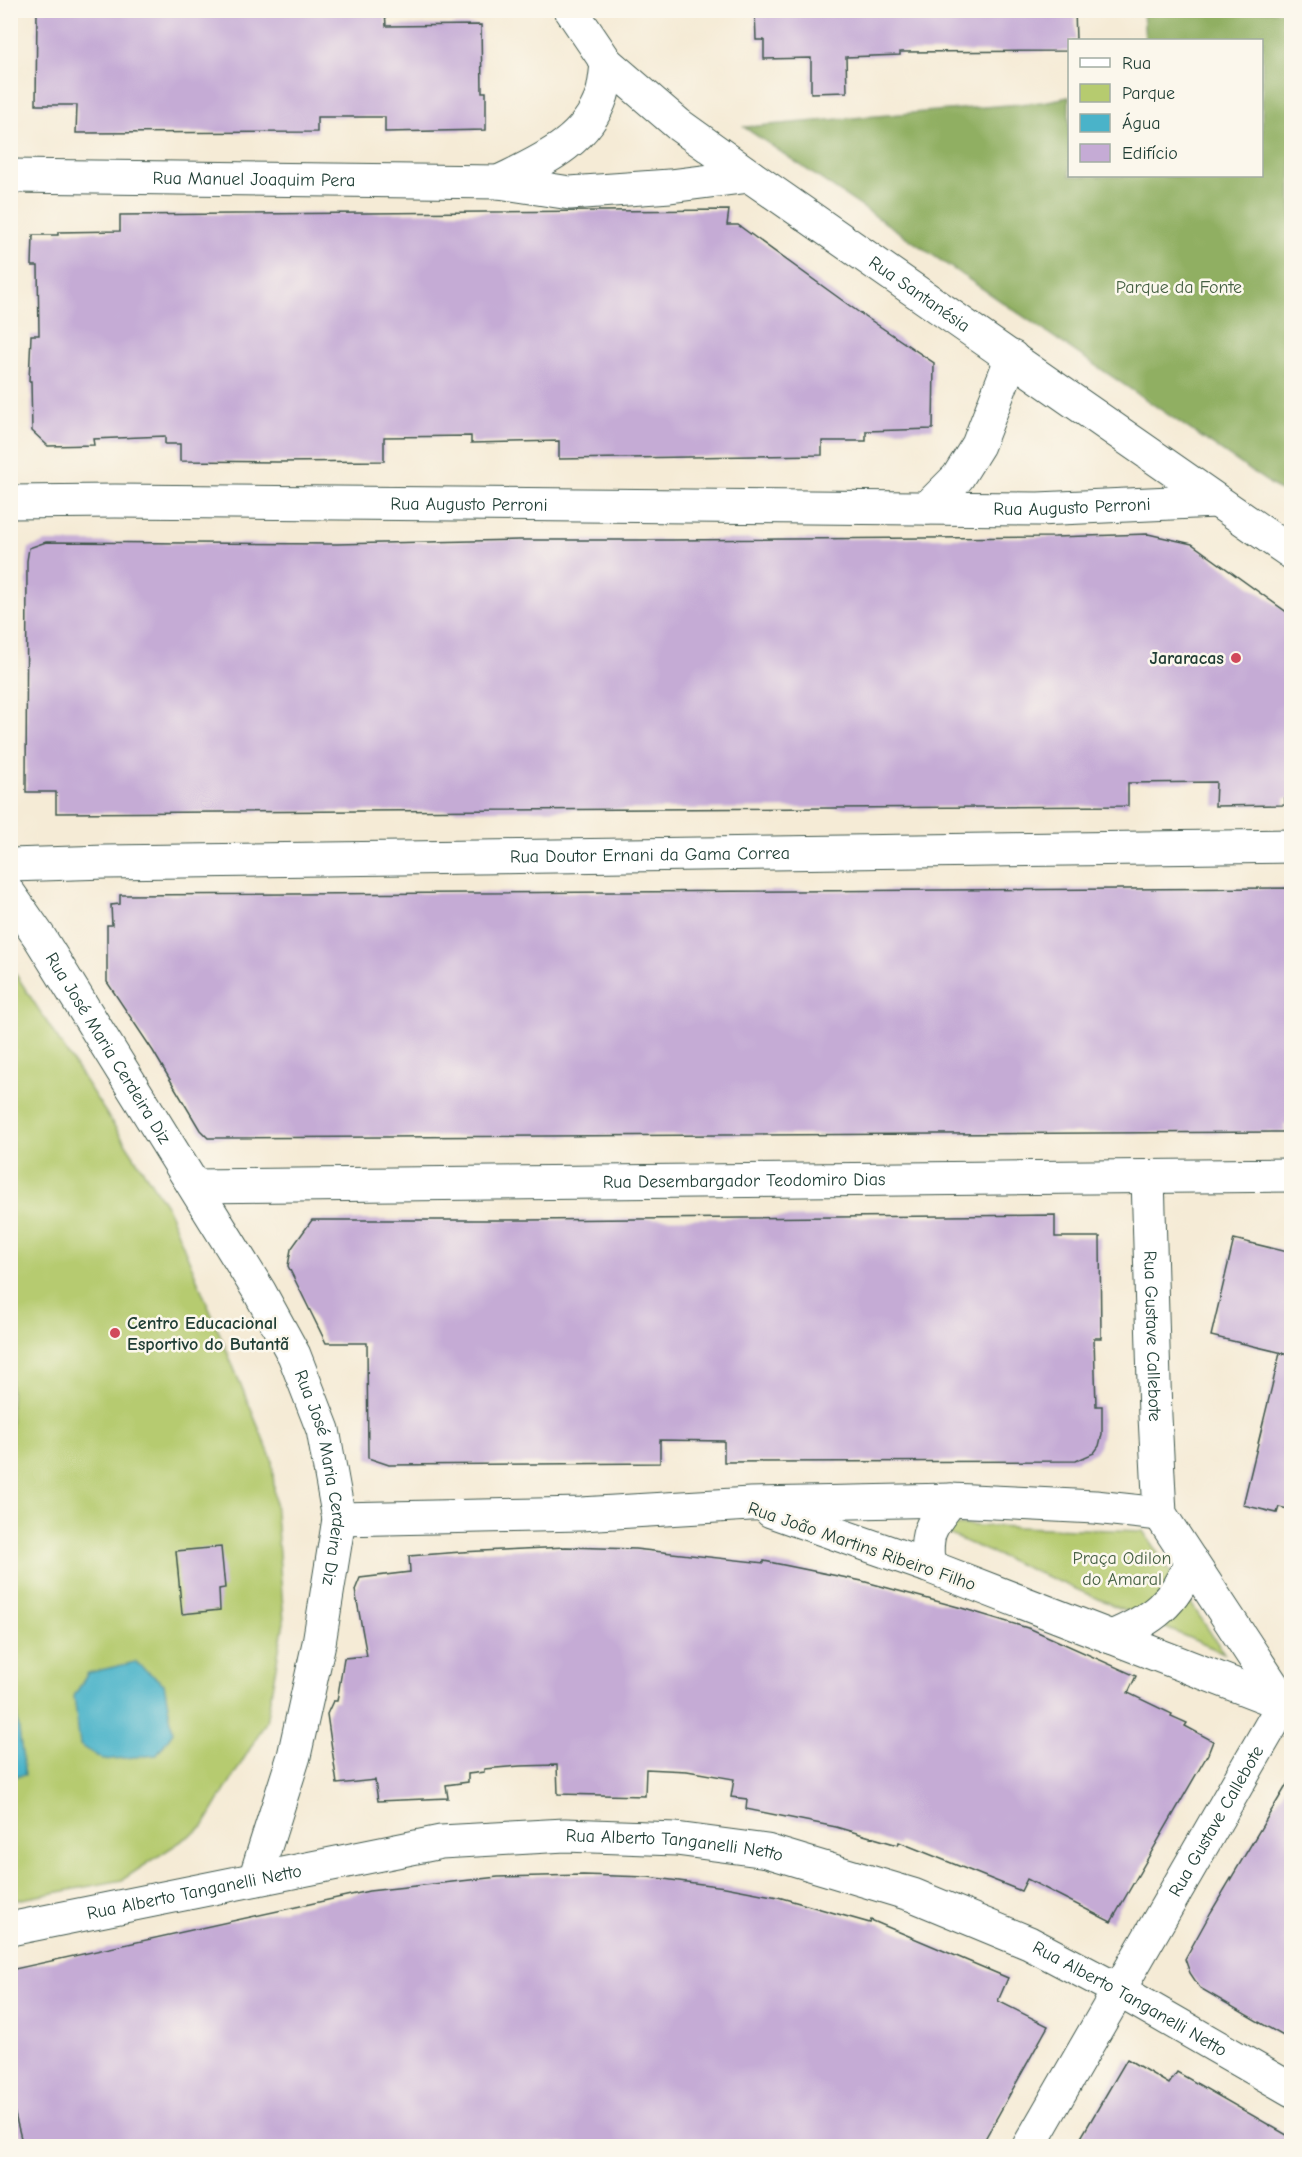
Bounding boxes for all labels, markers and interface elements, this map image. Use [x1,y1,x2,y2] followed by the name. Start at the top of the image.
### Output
[1068,39,1263,177] legend
[1122,53,1151,74] text: Rua
[1122,83,1175,104] text: Parque
[1122,112,1160,134] text: Água
[1122,143,1178,164] text: Edifício
[152,168,356,191] street label: Rua Manuel Joaquim Pera
[865,252,974,337] street label: Rua Santanésia
[1116,277,1242,298] park label: Parque da Fonte
[390,493,548,516] street label: Rua Augusto Perroni
[993,494,1151,520] street label: Rua Augusto Perroni
[1149,648,1224,669] place label: Jararacas
[1229,651,1243,665] marker: Jararacas
[510,843,790,868] street label: Rua Doutor Ernani da Gama Correa
[41,949,175,1148] street label: Rua José Maria Cerdeira Diz
[602,1169,885,1193] street label: Rua Desembargador Teodomiro Dias
[1139,1250,1165,1422] street label: Rua Gustave Callebote
[127,1313,289,1355] place label: Centro Educacional Esportivo do Butantã
[108,1326,122,1340] marker: Centro Educacional Esportivo do Butantã
[290,1367,349,1587] street label: Rua José Maria Cerdeira Diz
[745,1498,978,1595] street label: Rua João Martins Ribeiro Filho
[1073,1548,1171,1590] park label: Praça Odilon do Amaral
[1165,1742,1268,1901] street label: Rua Gustave Callebote
[565,1825,786,1866] street label: Rua Alberto Tanganelli Netto
[85,1860,304,1924] street label: Rua Alberto Tanganelli Netto
[1029,1937,1230,2061] street label: Rua Alberto Tanganelli Netto

